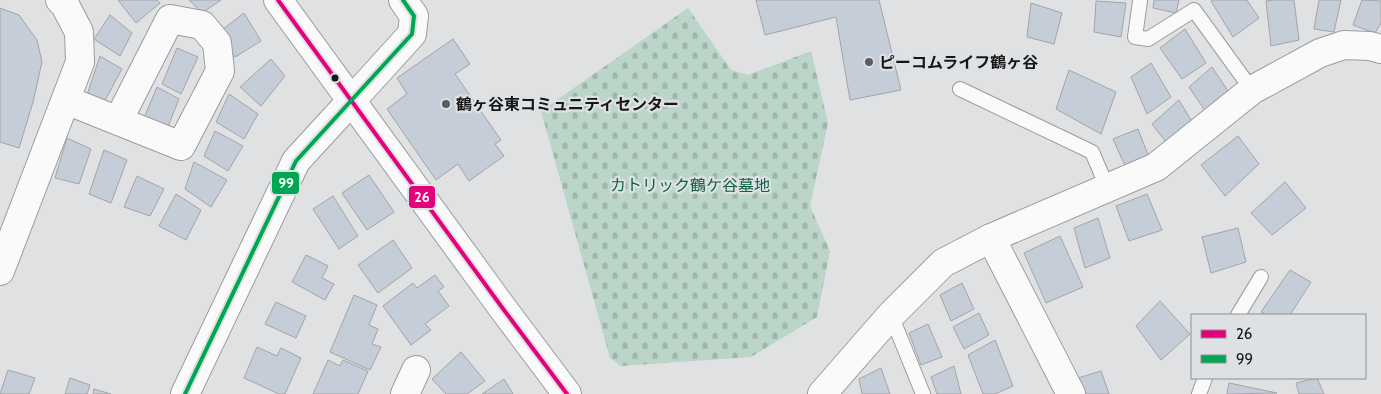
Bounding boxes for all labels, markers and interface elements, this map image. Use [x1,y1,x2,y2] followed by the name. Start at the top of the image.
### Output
[879,53,1038,72] place label: ピーコムライフ鶴ヶ谷
[863,56,875,68] marker: ピーコムライフ鶴ヶ谷
[330,73,340,83] unlabelled marker
[456,95,679,114] place label: 鶴ヶ谷東コミュニティセンター
[440,98,452,110] marker: 鶴ヶ谷東コミュニティセンター
[271,171,300,195] line badge: 99
[278,174,294,192] text: 99
[610,176,770,195] park label: カトリック鶴ケ谷墓地
[408,185,436,209] line badge: 26
[414,188,430,206] text: 26
[1191,314,1366,379] legend
[1236,325,1252,343] text: 26
[1236,350,1253,368] text: 99

